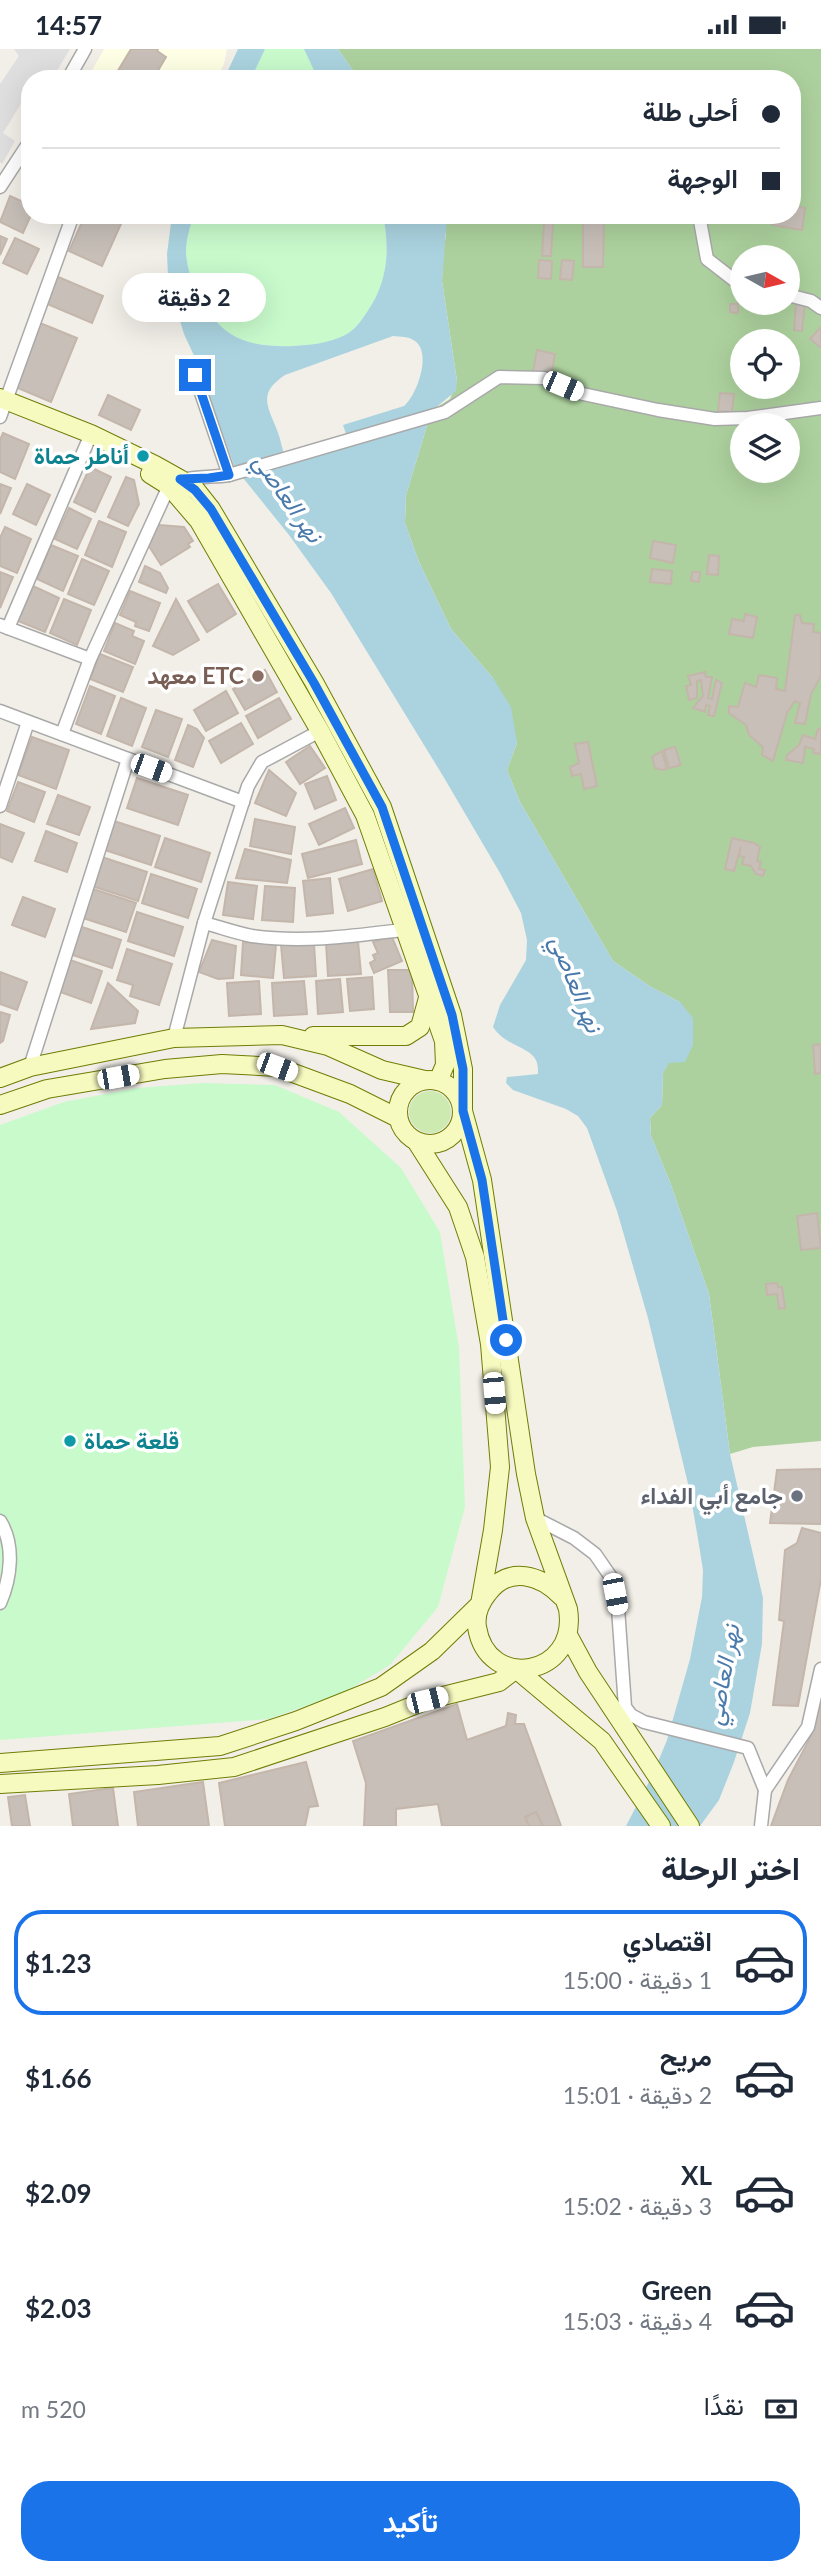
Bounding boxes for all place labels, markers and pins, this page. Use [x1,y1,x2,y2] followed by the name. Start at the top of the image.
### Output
[34,441,129,471] place label: أناطر حماة
[135,448,151,464] marker: أناطر حماة
[147,661,244,691] place label: معهد ETC
[250,668,266,684] marker: معهد ETC
[84,1426,179,1454] place label: قلعة حماة
[62,1433,78,1449] marker: قلعة حماة
[640,1481,783,1516] place label: جامع أبي الفداء
[789,1488,805,1504] marker: جامع أبي الفداء

